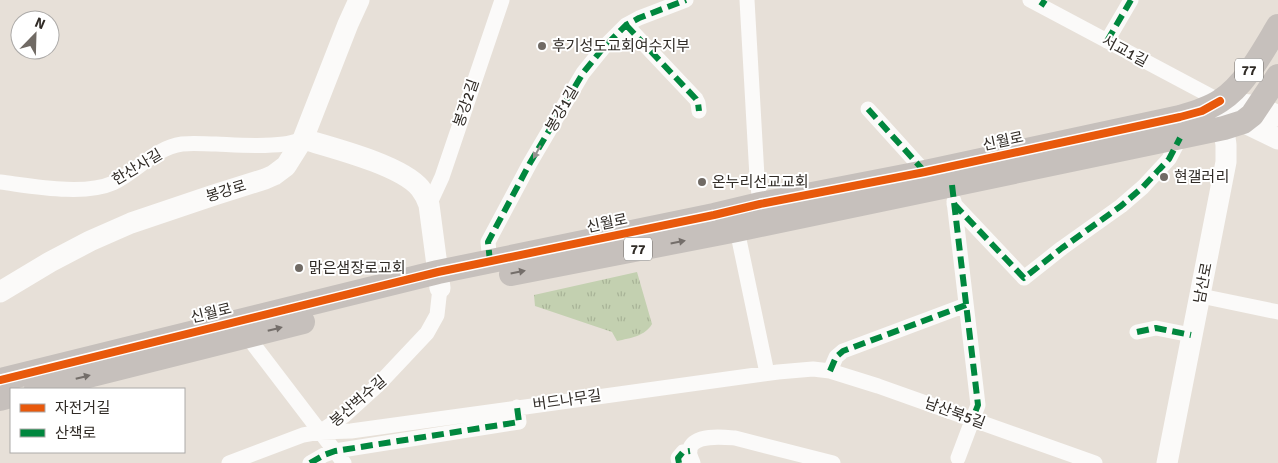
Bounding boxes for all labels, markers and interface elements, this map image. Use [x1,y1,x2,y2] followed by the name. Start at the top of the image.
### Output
[10,10,60,60] north arrow
[32,14,48,33] text: N
[1099,31,1151,71] street label: 서교1길
[552,37,690,55] place label: 후기성도교회여수지부
[536,40,548,52] marker: 후기성도교회여수지부
[1235,58,1263,82] road number: 77
[449,77,483,129] street label: 봉강2길
[542,83,582,135] street label: 봉강1길
[981,128,1025,154] street label: 신월로
[109,145,165,189] street label: 한산사길
[532,145,541,159] one-way arrow
[1174,168,1229,186] place label: 현갤러리
[1158,171,1170,183] marker: 현갤러리
[712,173,809,191] place label: 온누리선교교회
[204,176,248,206] street label: 봉강로
[696,176,708,188] marker: 온누리선교교회
[585,210,629,236] street label: 신월로
[670,237,686,245] one-way arrow
[624,238,652,260] road number: 77
[309,259,406,277] place label: 맑은샘장로교회
[1190,261,1216,305] street label: 남산로
[293,262,305,274] marker: 맑은샘장로교회
[510,268,526,276] one-way arrow
[189,299,233,327] street label: 신월로
[267,325,282,333] one-way arrow
[326,372,390,430] street label: 봉산벅수길
[75,373,90,381] one-way arrow
[532,386,602,414] street label: 버드나무길
[10,388,185,453] legend
[922,394,988,432] street label: 남산북5길
[55,399,110,417] text: 자전거길
[55,424,96,442] text: 산책로

